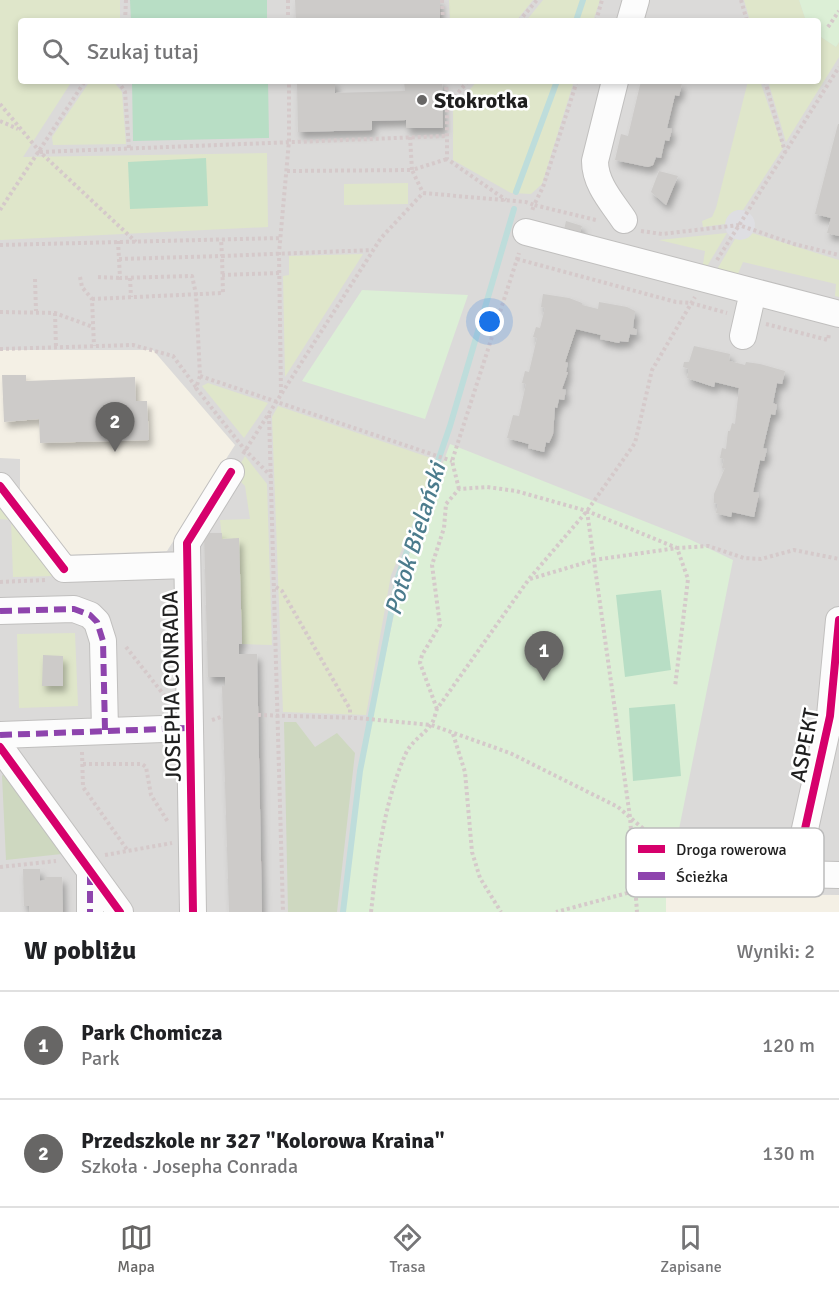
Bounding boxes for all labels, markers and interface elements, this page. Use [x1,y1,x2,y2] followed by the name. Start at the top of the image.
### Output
[18,18,821,84] search box
[39,35,72,68] icon: search
[87,38,199,65] text: Szukaj tutaj
[434,87,528,114] place label: Stokrotka
[415,93,429,107] marker: Stokrotka
[475,307,504,336] your location
[96,402,134,452] pin: 2
[378,457,453,619] water label: Potok Bielański
[156,590,187,782] street label: JOSEPHA CONRADA
[524,632,564,681] pin: 1
[784,706,825,784] street label: ASPEKT
[626,828,824,897] legend
[676,840,787,860] text: Droga rowerowa
[676,867,728,887] text: Ścieżka
[24,935,136,967] text: W pobliżu
[736,939,815,964] text: Wyniki: 2
[81,1019,223,1046] text: Park Chomicza
[38,1033,49,1058] text: 1
[762,1033,815,1058] text: 120 m
[81,1046,119,1071] text: Park
[81,1127,444,1154] text: Przedszkole nr 327 "Kolorowa Kraina"
[38,1141,49,1166] text: 2
[762,1141,815,1166] text: 130 m
[81,1154,298,1179] text: Szkoła · Josepha Conrada
[117,1221,155,1277] tab: Mapa
[389,1221,426,1277] tab: Trasa
[660,1221,722,1277] tab: Zapisane

